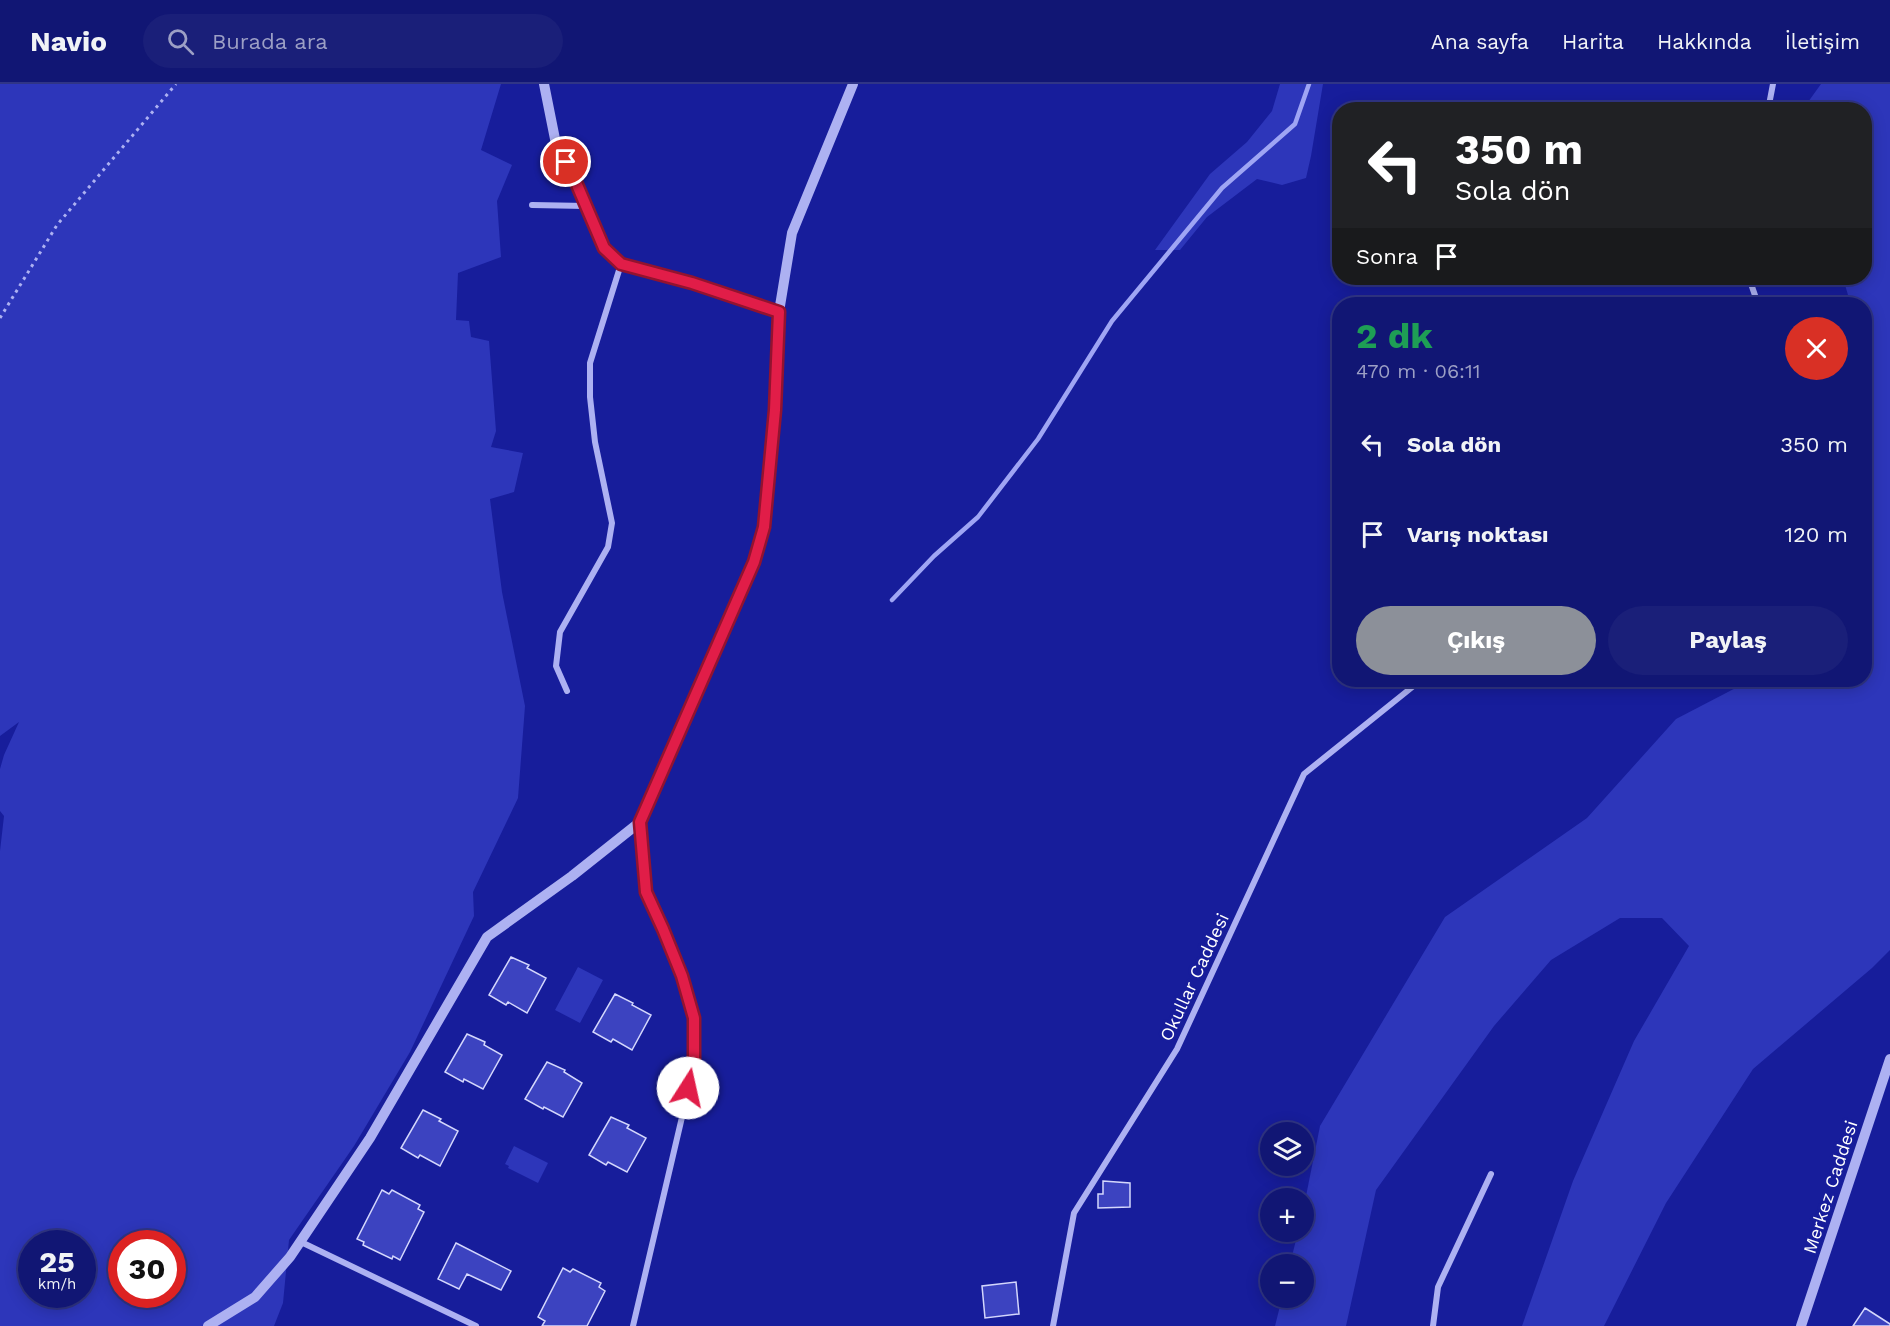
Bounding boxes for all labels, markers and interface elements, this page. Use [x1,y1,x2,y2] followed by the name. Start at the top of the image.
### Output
[143,14,563,68] search box
[30,25,107,58] text: Navio
[164,25,197,58] icon: search
[212,29,328,54] text: Burada ara
[1431,29,1529,54] text: Ana sayfa
[1562,29,1624,54] text: Harita
[1657,29,1752,54] text: Hakkında
[1785,29,1860,54] text: İletişim
[1455,125,1583,174] text: 350 m
[1356,126,1434,204] icon: left
[540,136,591,187] pin
[549,145,582,178] icon: arrive
[1455,175,1570,207] text: Sola dön
[1430,240,1463,273] icon: arrive
[1356,244,1418,269] text: Sonra
[1356,315,1433,357] text: 2 dk
[1785,317,1848,380] button: close
[1356,359,1481,383] text: 470 m · 06:11
[1356,428,1389,461] icon: left
[1407,432,1501,457] text: Sola dön
[1780,432,1848,457] text: 350 m
[1356,518,1389,551] icon: arrive
[1407,522,1549,547] text: Varış noktası
[1784,522,1848,547] text: 120 m
[1356,606,1596,675] button: Çıkış
[1608,606,1848,675] button: Paylaş
[1155,910,1233,1044] street label: Okullar Caddesi
[656,1056,720,1120] position arrow
[1799,1118,1861,1256] street label: Merkez Caddesi
[1260,1122,1314,1308] map controls
[1260,1122,1314,1176] button: layers
[1260,1188,1314,1242] button: +
[108,1230,186,1308] speed limit sign: 30
[39,1244,75,1279] text: 25
[1260,1254,1314,1308] button: −
[38,1275,76,1293] text: km/h

